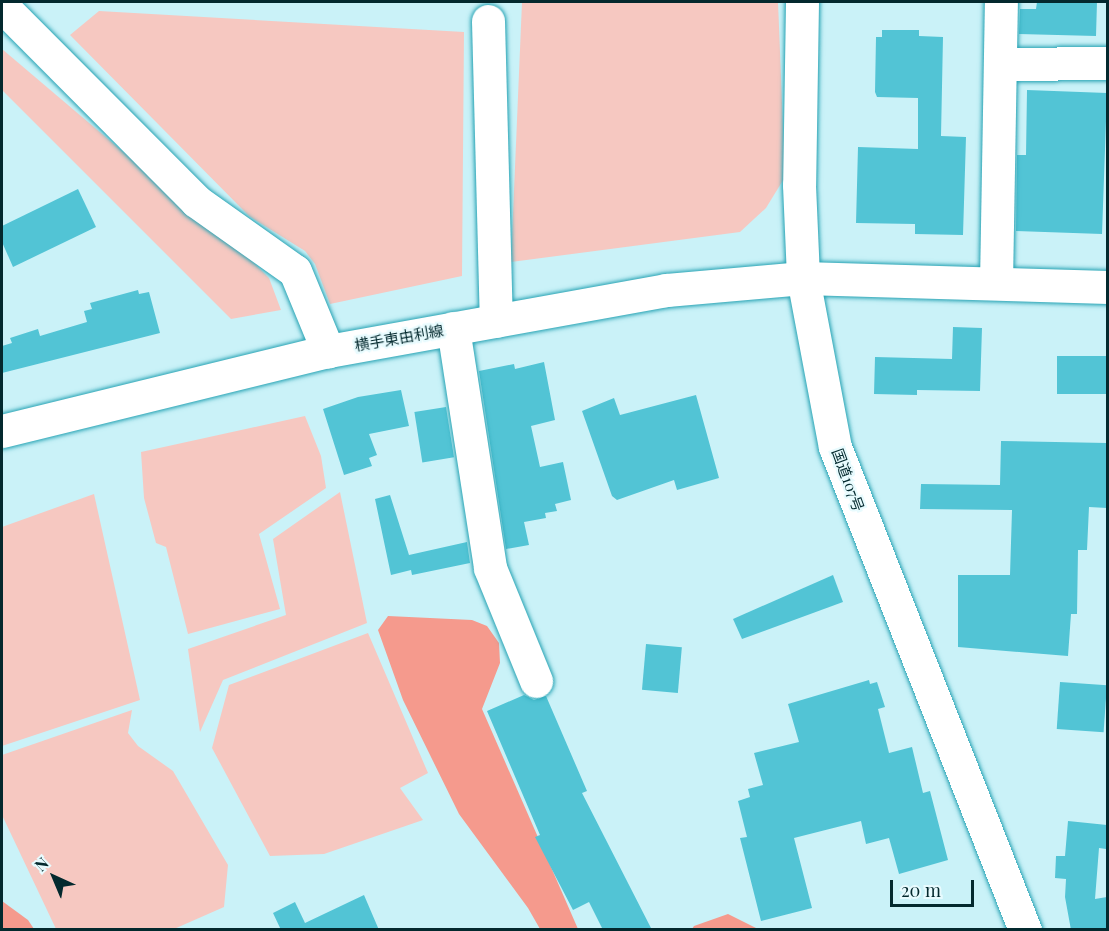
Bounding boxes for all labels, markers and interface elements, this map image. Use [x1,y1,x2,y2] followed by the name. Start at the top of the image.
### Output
[353,321,445,355] street label: 横手東由利線
[828,446,868,514] street label: 国道107号
[24,847,84,907] north arrow
[30,852,53,875] text: N
[893,868,977,906] scale bar
[901,878,941,902] text: 20 m

